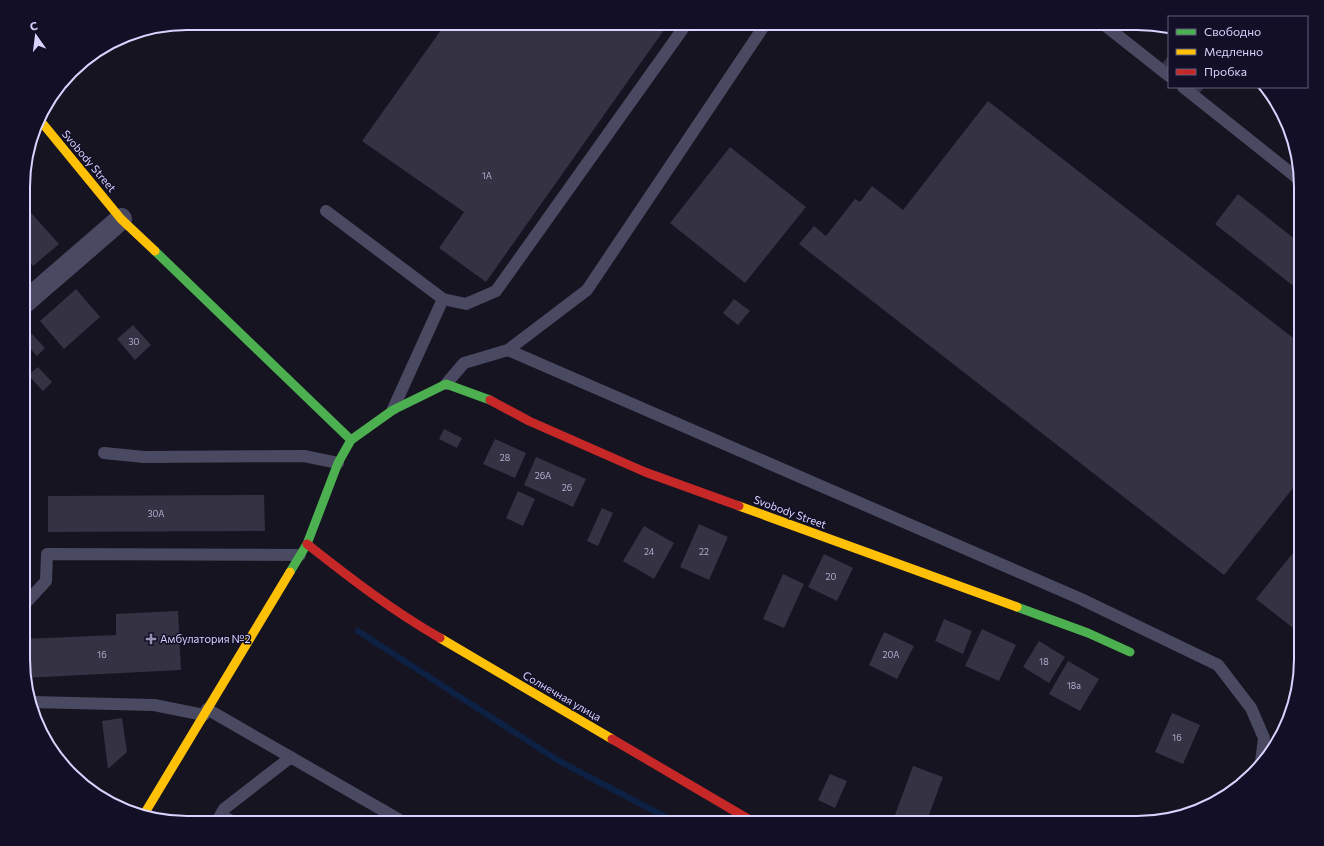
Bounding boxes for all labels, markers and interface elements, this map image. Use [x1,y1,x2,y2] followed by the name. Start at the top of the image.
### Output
[16,16,56,56] north arrow
[1168,16,1308,88] legend
[28,18,39,33] text: С
[1204,24,1261,38] text: Свободно
[1204,44,1263,58] text: Медленно
[1204,64,1247,78] text: Пробка
[60,127,119,195] street label: Svobody Street
[482,170,492,181] house number: 1А
[128,336,140,347] house number: 30
[500,452,510,463] house number: 28
[535,470,551,481] house number: 26А
[562,482,572,493] house number: 26
[752,492,829,531] street label: Svobody Street
[147,508,165,519] house number: 30А
[644,546,655,557] house number: 24
[699,546,709,557] house number: 22
[826,571,837,582] house number: 20
[160,632,251,645] place label: Амбулатория №2
[145,633,157,645] marker: Амбулатория №2
[97,649,107,660] house number: 16
[883,649,899,660] house number: 20А
[1039,656,1049,667] house number: 18
[521,668,604,723] street label: Солнечная улица
[1067,680,1081,691] house number: 18a
[1172,732,1182,743] house number: 16

